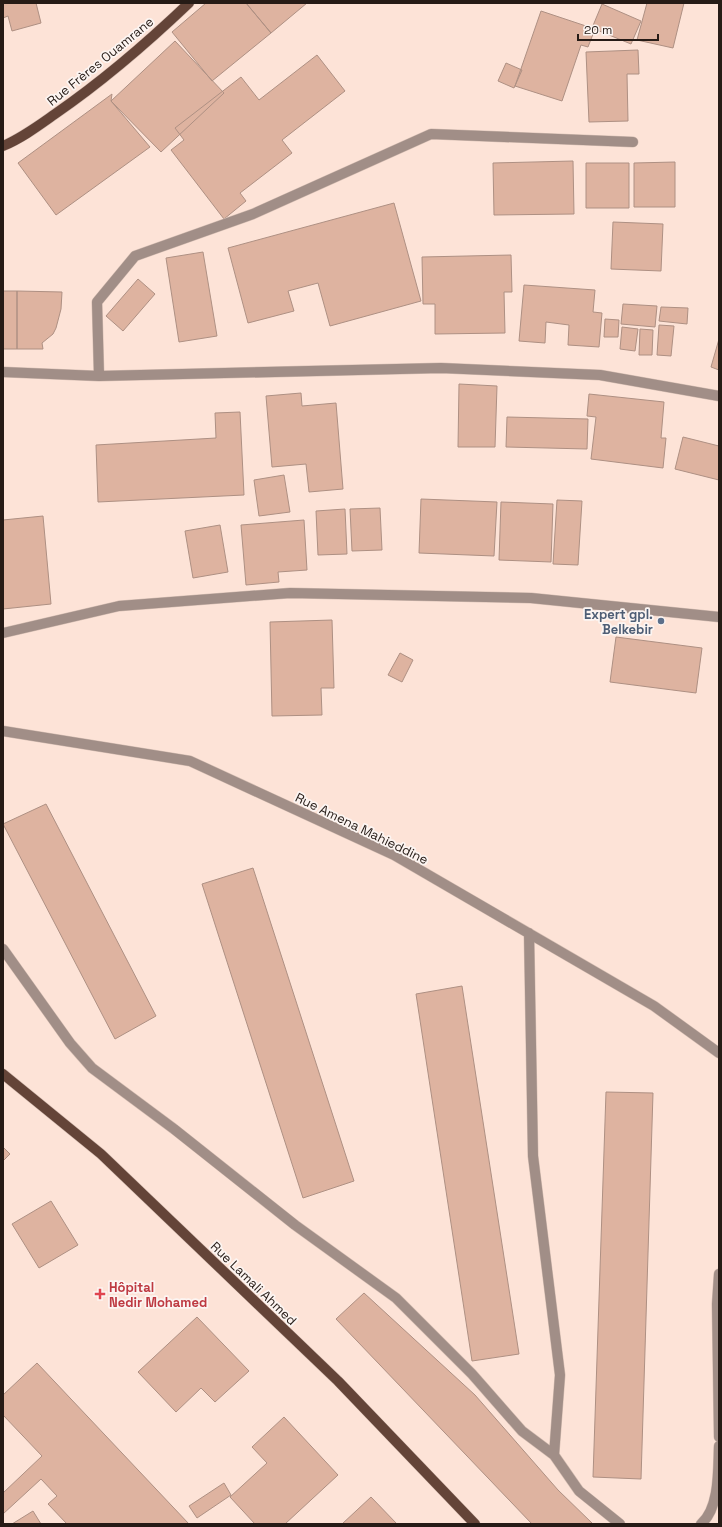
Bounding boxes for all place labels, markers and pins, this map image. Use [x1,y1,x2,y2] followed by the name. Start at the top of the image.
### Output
[584,606,653,638] place label: Expert gpl. Belkebir
[656,616,666,626] marker: Expert gpl. Belkebir
[109,1279,207,1311] place label: Hôpital Nedir Mohamed
[94,1288,106,1300] marker: Hôpital Nedir Mohamed

